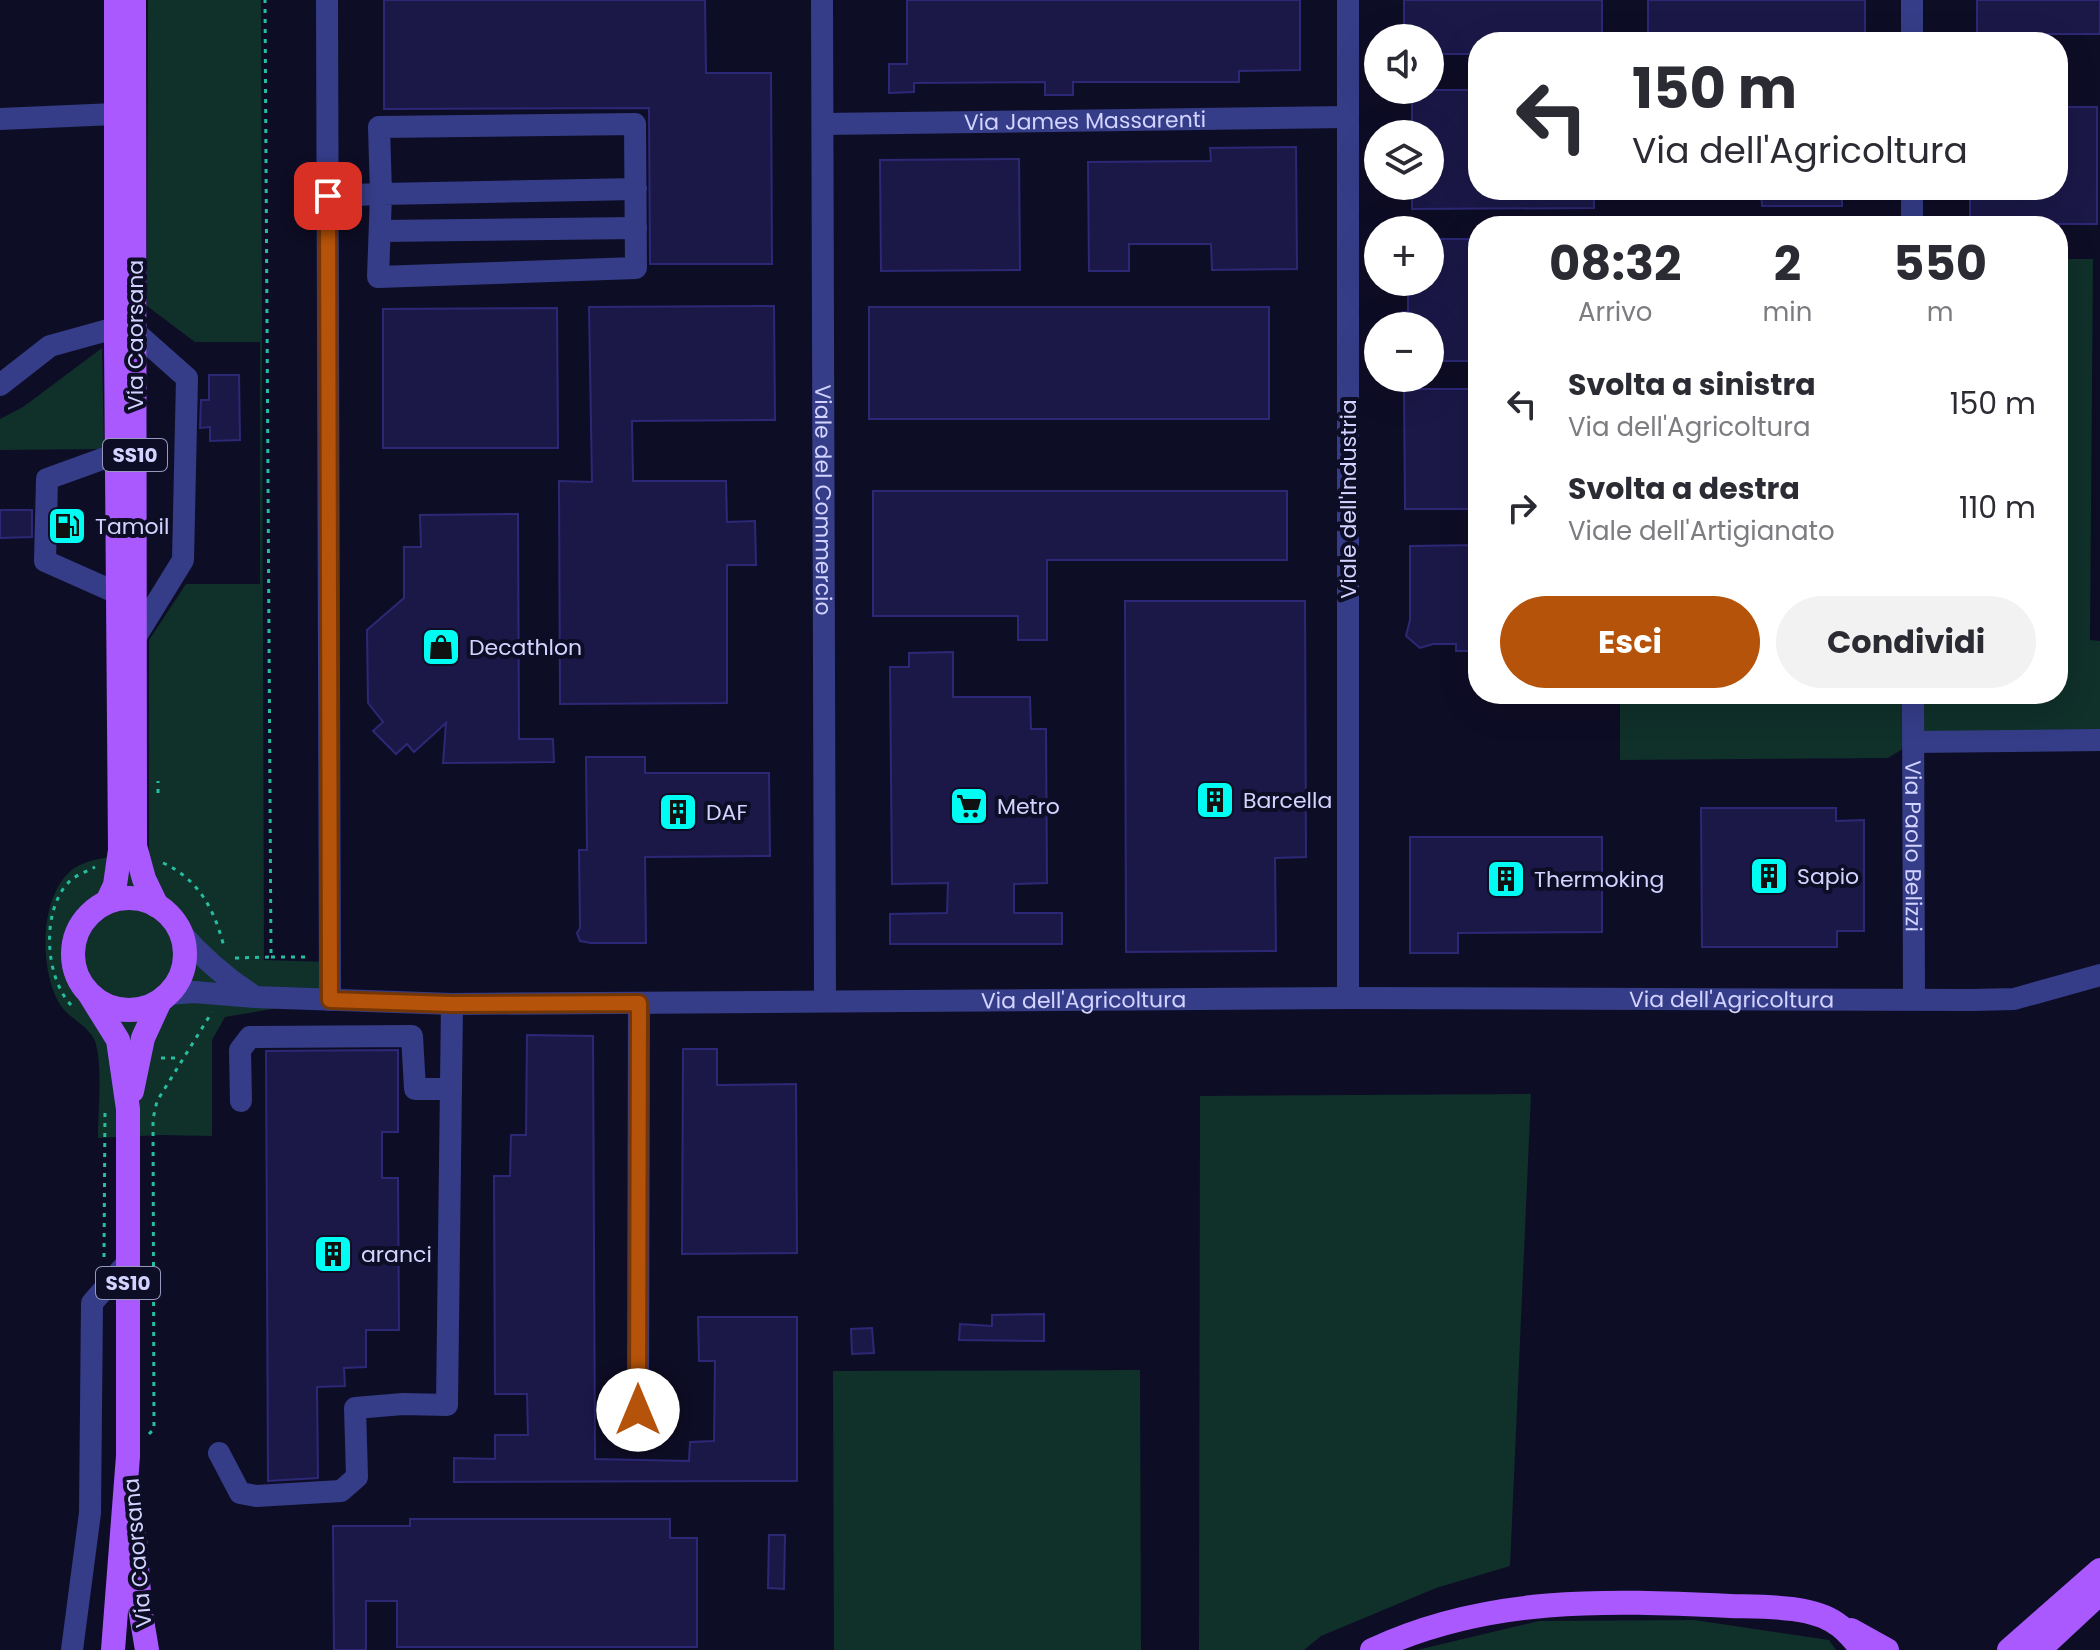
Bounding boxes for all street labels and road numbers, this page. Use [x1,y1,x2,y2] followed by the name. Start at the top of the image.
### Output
[964,104,1206,138] street label: Via James Massarenti
[120,260,151,410] street label: Via Caorsana
[807,384,839,616] street label: Viale del Commercio
[1333,399,1364,599] street label: Viale dell'Industria
[103,439,167,471] road number: SS10
[1897,760,1929,932] street label: Via Paolo Belizzi
[981,984,1186,1016] street label: Via dell'Agricoltura
[1629,984,1834,1016] street label: Via dell'Agricoltura
[96,1267,160,1299] road number: SS10
[115,1477,159,1629] street label: Via Caorsana

